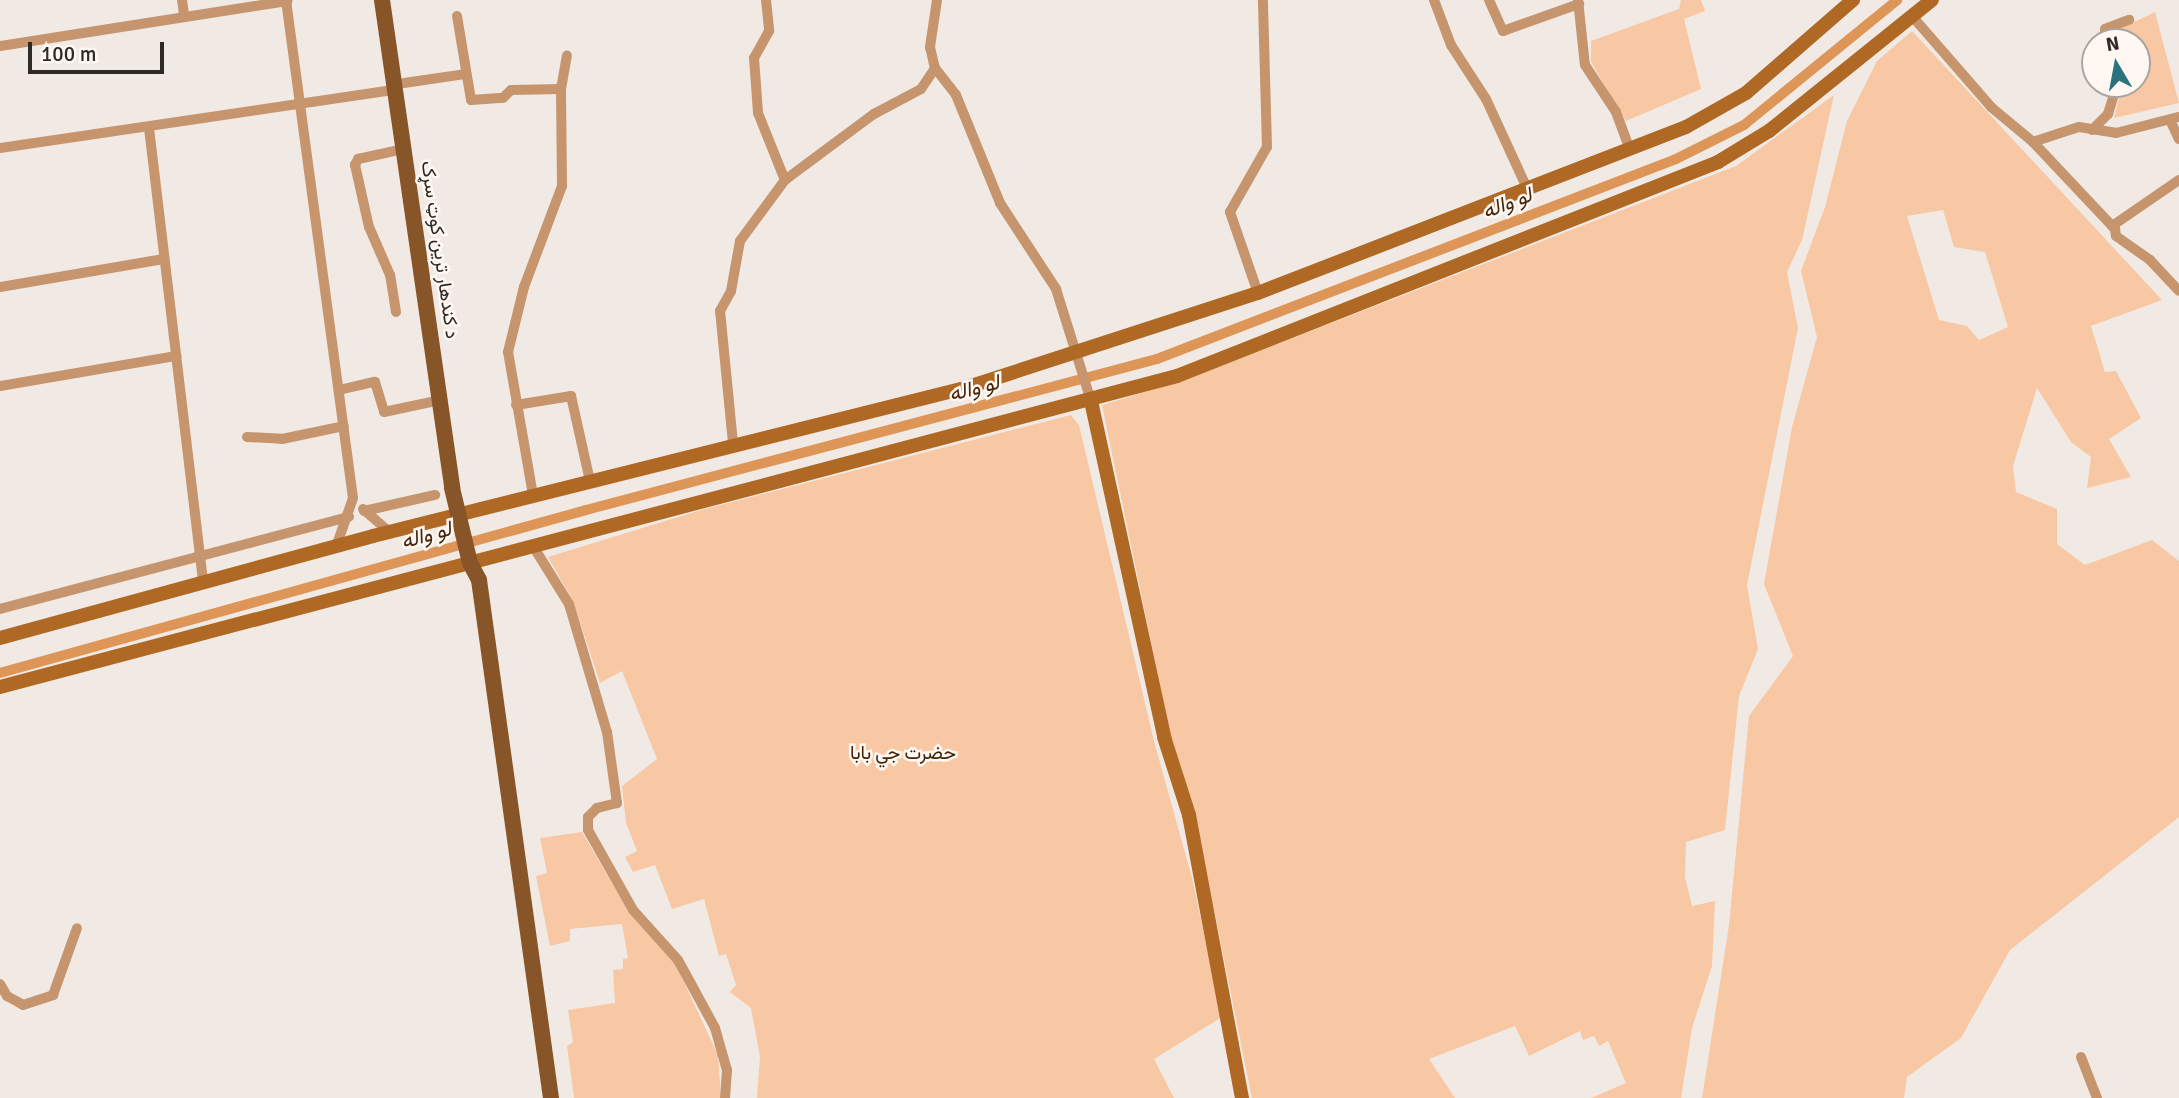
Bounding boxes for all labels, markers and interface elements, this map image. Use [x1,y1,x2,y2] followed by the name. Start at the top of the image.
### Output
[32,28,168,72] scale bar
[2081,28,2151,98] north arrow
[2104,31,2121,57] text: N
[41,41,96,67] text: 100 m
[415,160,463,340] street label: د کندهار ترين کوټ سړک
[1479,182,1535,224] water label: لو واله
[946,369,1002,407] water label: لو واله
[398,516,454,554] water label: لو واله
[850,743,956,765] park label: حضرت جي بابا

